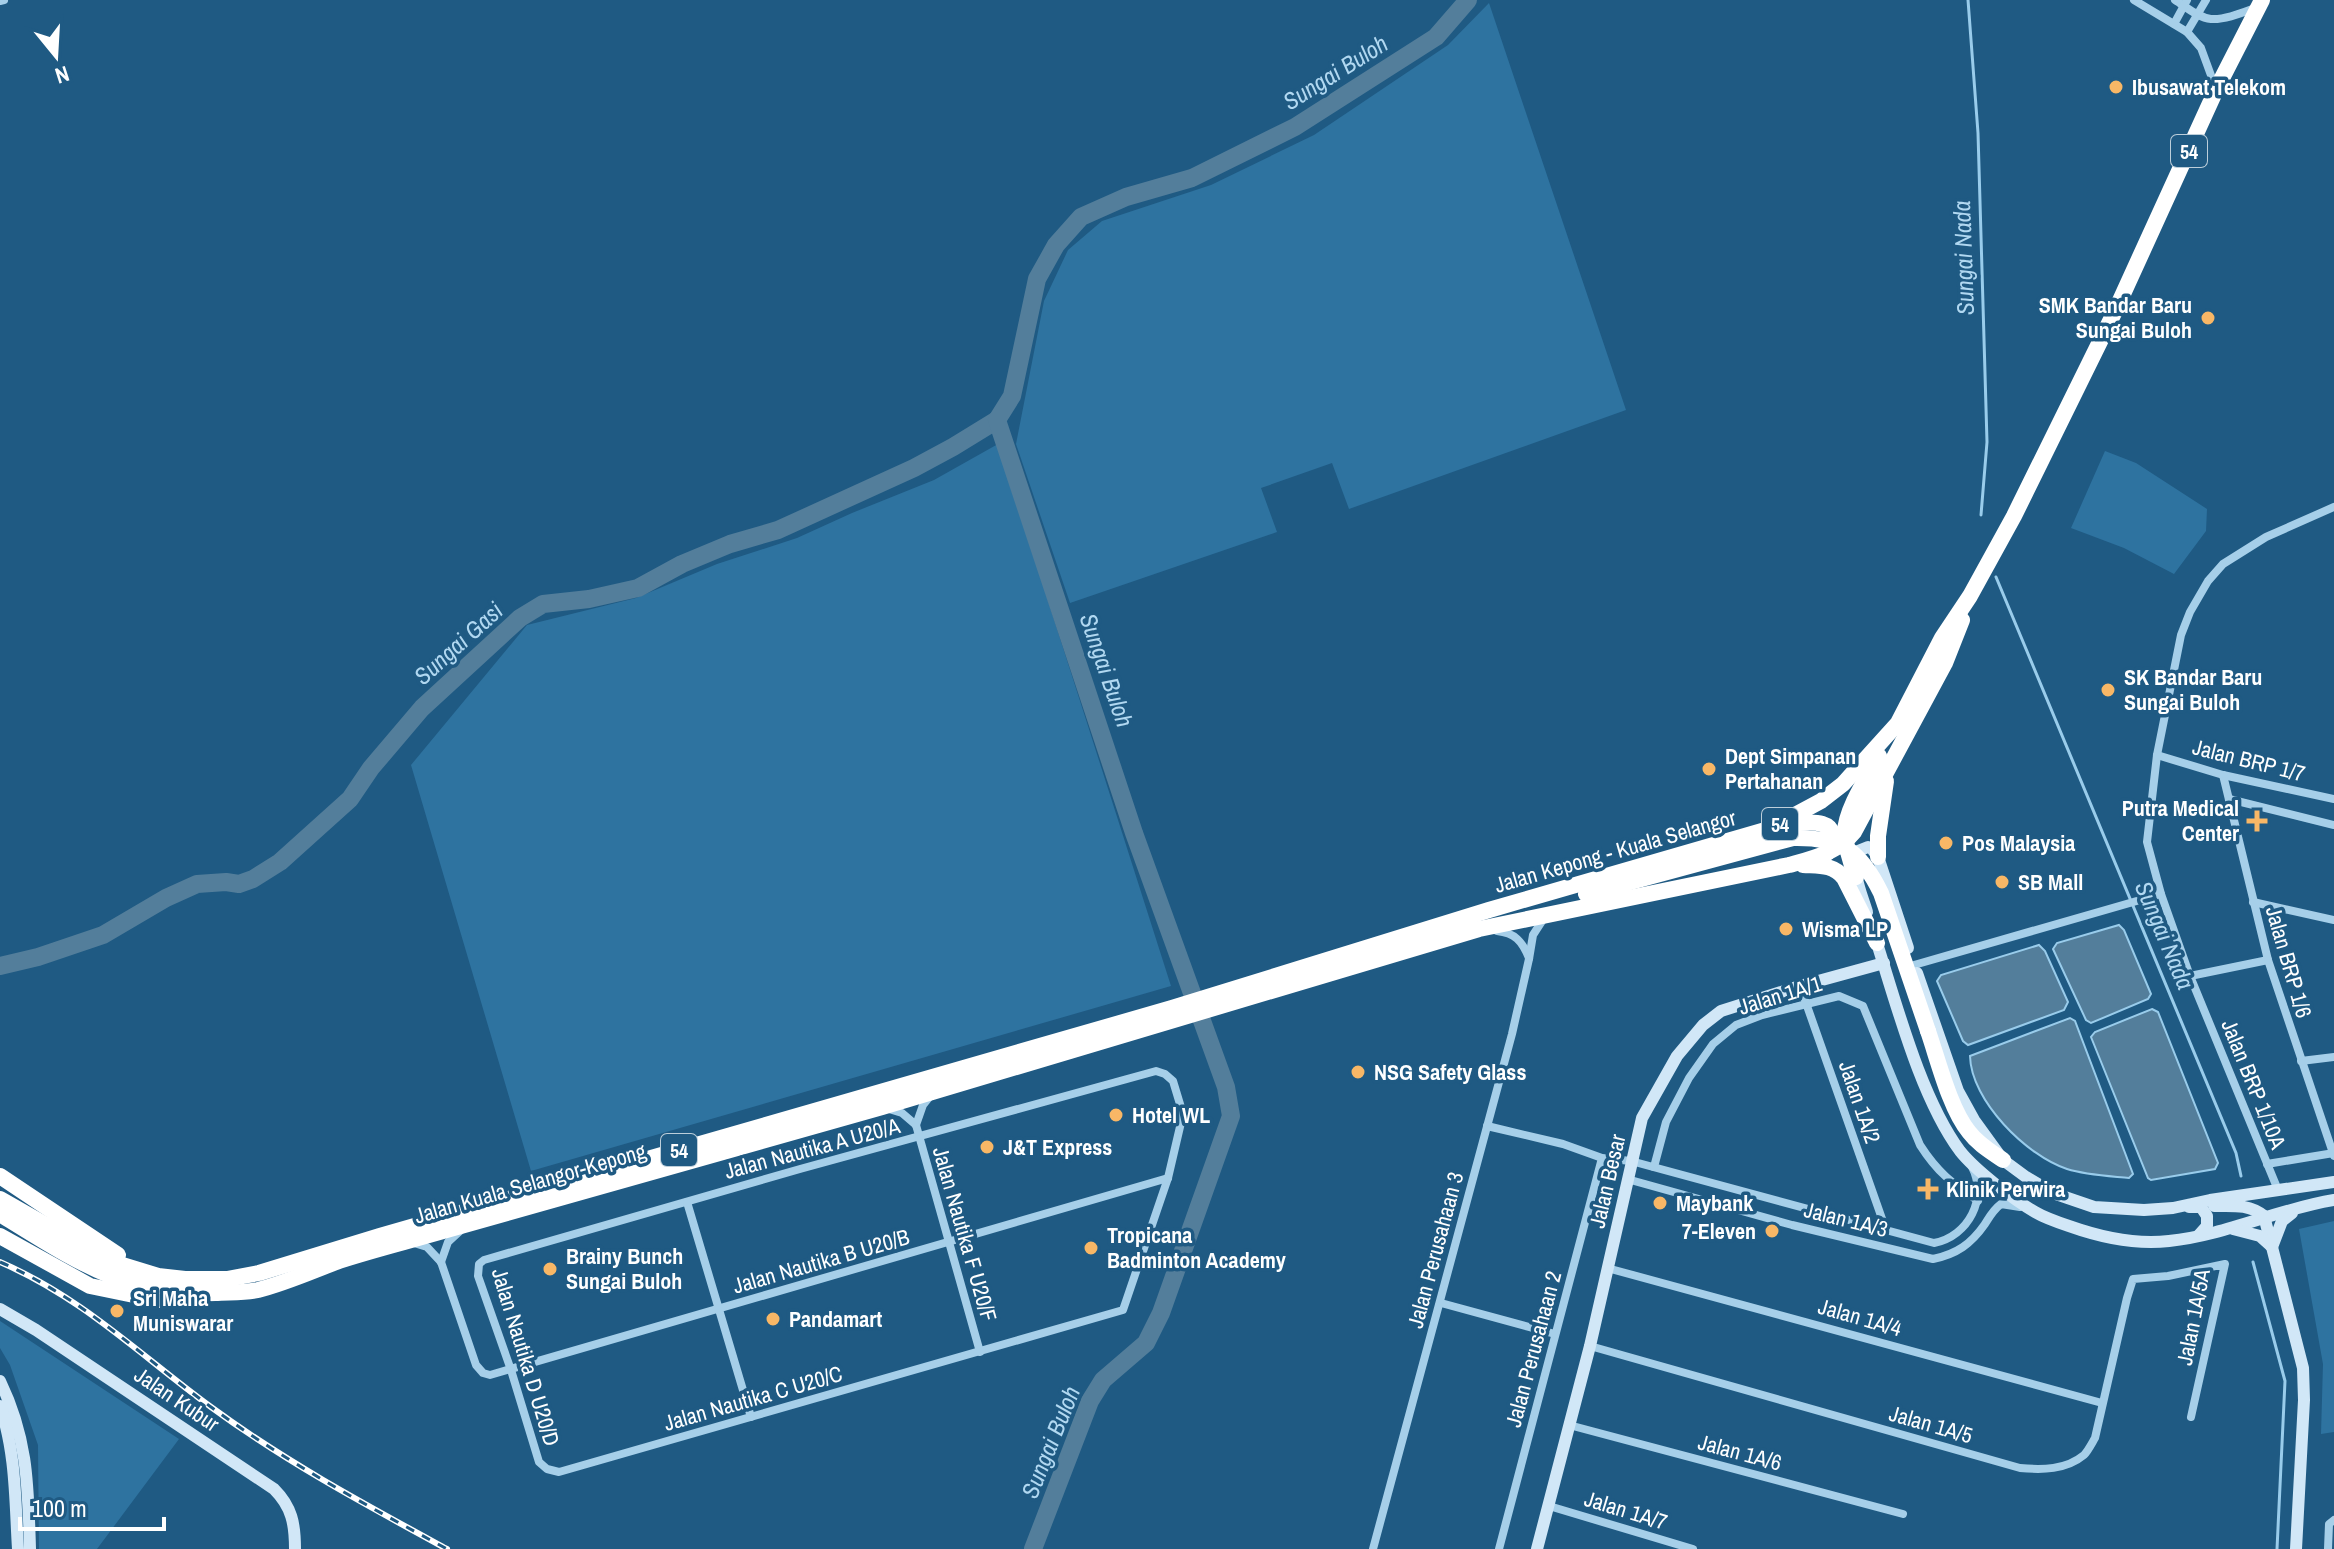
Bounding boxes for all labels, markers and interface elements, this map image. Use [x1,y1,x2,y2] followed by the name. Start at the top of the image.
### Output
[16,16,96,96] north arrow
[1276,27,1394,117] water label: Sungai Buloh
[51,59,73,91] text: N
[2132,72,2286,102] place label: Ibusawat Telekom
[2107,78,2125,96] marker: Ibusawat Telekom
[2171,135,2207,167] road number: 54
[1945,200,1981,316] water label: Sungai Nada
[2039,290,2192,345] place label: SMK Bandar Baru Sungai Buloh
[2199,309,2217,327] marker: SMK Bandar Baru Sungai Buloh
[407,594,510,691] water label: Sungai Gasi
[1073,609,1141,731] water label: Sungai Buloh
[2124,662,2262,717] place label: SK Bandar Baru Sungai Buloh
[2099,681,2117,699] marker: SK Bandar Baru Sungai Buloh
[2190,732,2308,788] street label: Jalan BRP 1/7
[1725,741,1856,796] place label: Dept Simpanan Pertahanan
[1700,760,1718,778] marker: Dept Simpanan Pertahanan
[2122,793,2239,848] place label: Putra Medical Center
[1491,802,1739,900] street label: Jalan Kepong - Kuala Selangor
[1762,808,1798,840] road number: 54
[2246,810,2268,832] marker: Putra Medical Center
[1962,828,2075,858] place label: Pos Malaysia
[1937,834,1955,852] marker: Pos Malaysia
[2018,867,2083,897] place label: SB Mall
[1993,873,2011,891] marker: SB Mall
[2128,876,2202,994] water label: Sungai Nada
[2259,903,2319,1021] street label: Jalan BRP 1/6
[1802,914,1888,944] place label: Wisma LP
[1777,920,1795,938] marker: Wisma LP
[1735,968,1825,1022] street label: Jalan 1A/1
[2214,1015,2294,1154] street label: Jalan BRP 1/10A
[1374,1057,1526,1087] place label: NSG Safety Glass
[1832,1057,1888,1147] street label: Jalan 1A/2
[1349,1063,1367,1081] marker: NSG Safety Glass
[1132,1100,1210,1130] place label: Hotel WL
[1107,1106,1125,1124] marker: Hotel WL
[721,1110,904,1186] street label: Jalan Nautika A U20/A
[1582,1131,1632,1231] street label: Jalan Besar
[1003,1132,1112,1162] place label: J&T Express
[661,1134,697,1166] road number: 54
[411,1136,649,1230] street label: Jalan Kuala Selangor-Kepong
[978,1138,996,1156] marker: J&T Express
[926,1143,1004,1325] street label: Jalan Nautika F U20/F
[1400,1169,1470,1331] street label: Jalan Perusahaan 3
[1946,1174,2065,1204] place label: Klinik Perwira
[1917,1178,1939,1200] marker: Klinik Perwira
[1676,1188,1754,1218] place label: Maybank
[1651,1194,1669,1212] marker: Maybank
[1801,1194,1891,1244] street label: Jalan 1A/3
[1682,1216,1756,1246] place label: 7-Eleven
[1107,1220,1286,1275] place label: Tropicana Badminton Academy
[729,1221,913,1301] street label: Jalan Nautika B U20/B
[1763,1222,1781,1240] marker: 7-Eleven
[1082,1239,1100,1257] marker: Tropicana Badminton Academy
[566,1241,683,1296] place label: Brainy Bunch Sungai Buloh
[541,1260,559,1278] marker: Brainy Bunch Sungai Buloh
[485,1264,567,1450] street label: Jalan Nautika D U20/D
[2169,1265,2217,1368] street label: Jalan 1A/5A
[1498,1268,1568,1430] street label: Jalan Perusahaan 2
[133,1283,233,1338] place label: Sri Maha Muniswarar
[1815,1291,1905,1343] street label: Jalan 1A/4
[108,1302,126,1320] marker: Sri Maha Muniswarar
[789,1304,882,1334] place label: Pandamart
[764,1310,782,1328] marker: Pandamart
[660,1358,846,1438] street label: Jalan Nautika C U20/C
[129,1360,225,1438] street label: Jalan Kubur
[1013,1381,1087,1503] water label: Sungai Buloh
[1886,1398,1976,1450] street label: Jalan 1A/5
[1695,1426,1785,1478] street label: Jalan 1A/6
[20,1481,164,1531] scale bar
[1581,1483,1671,1537] street label: Jalan 1A/7
[32,1492,87,1524] text: 100 m

